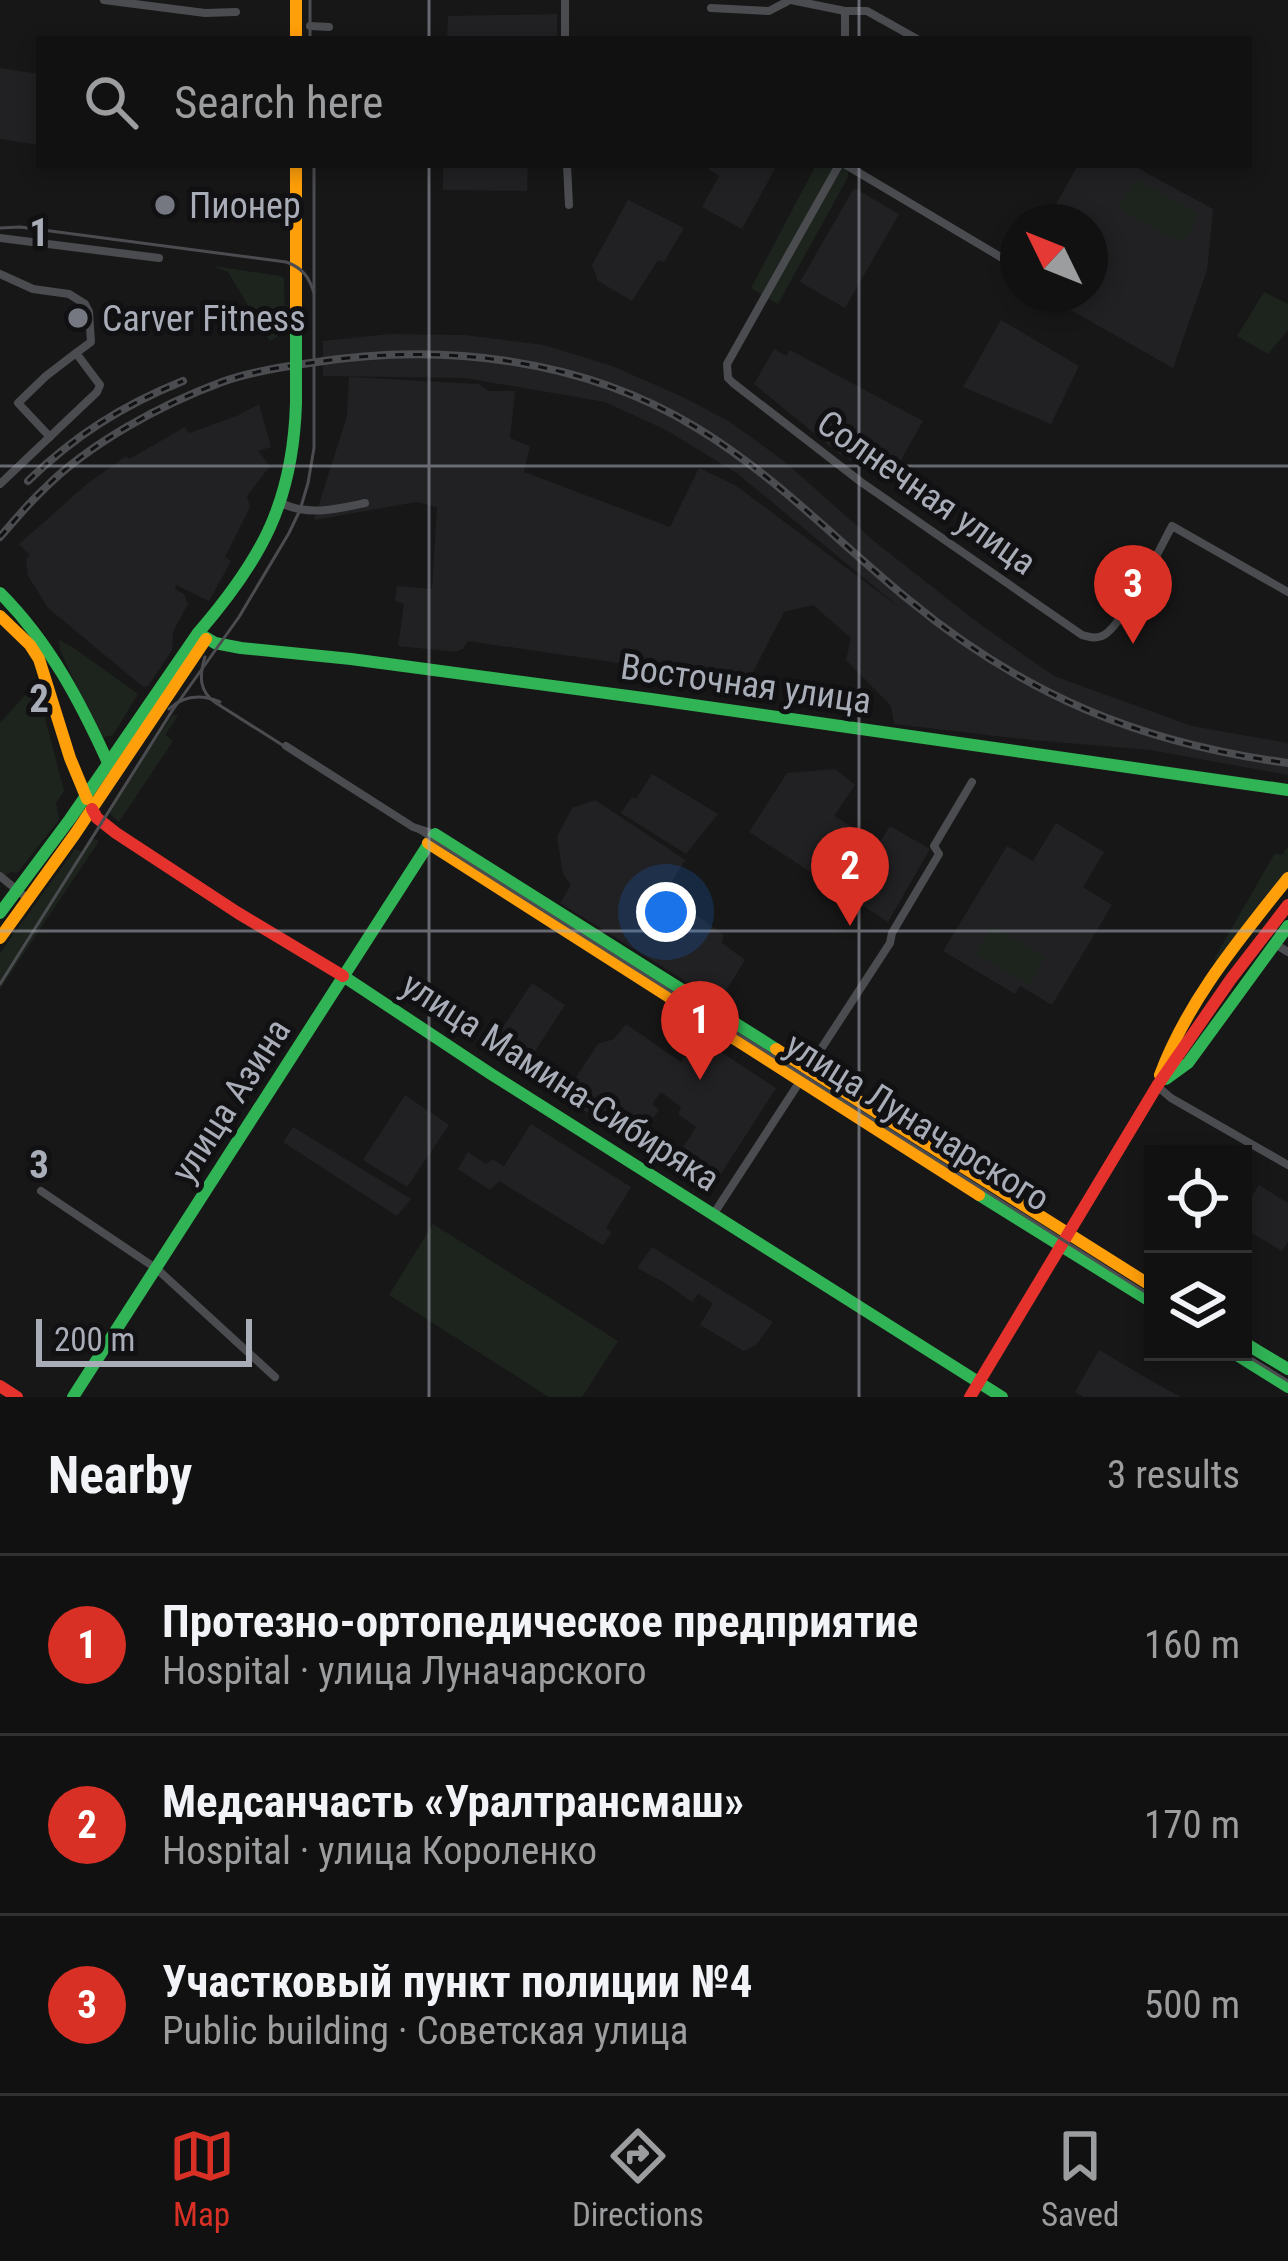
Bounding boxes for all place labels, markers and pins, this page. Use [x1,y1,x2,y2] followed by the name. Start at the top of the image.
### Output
[189,185,301,227] place label: Пионер
[152,192,178,218] marker: Пионер
[102,298,306,340] place label: Carver Fitness
[65,305,91,331] marker: Carver Fitness
[1094,545,1172,644] pin: 3
[811,827,889,926] pin: 2
[661,981,739,1080] pin: 1

